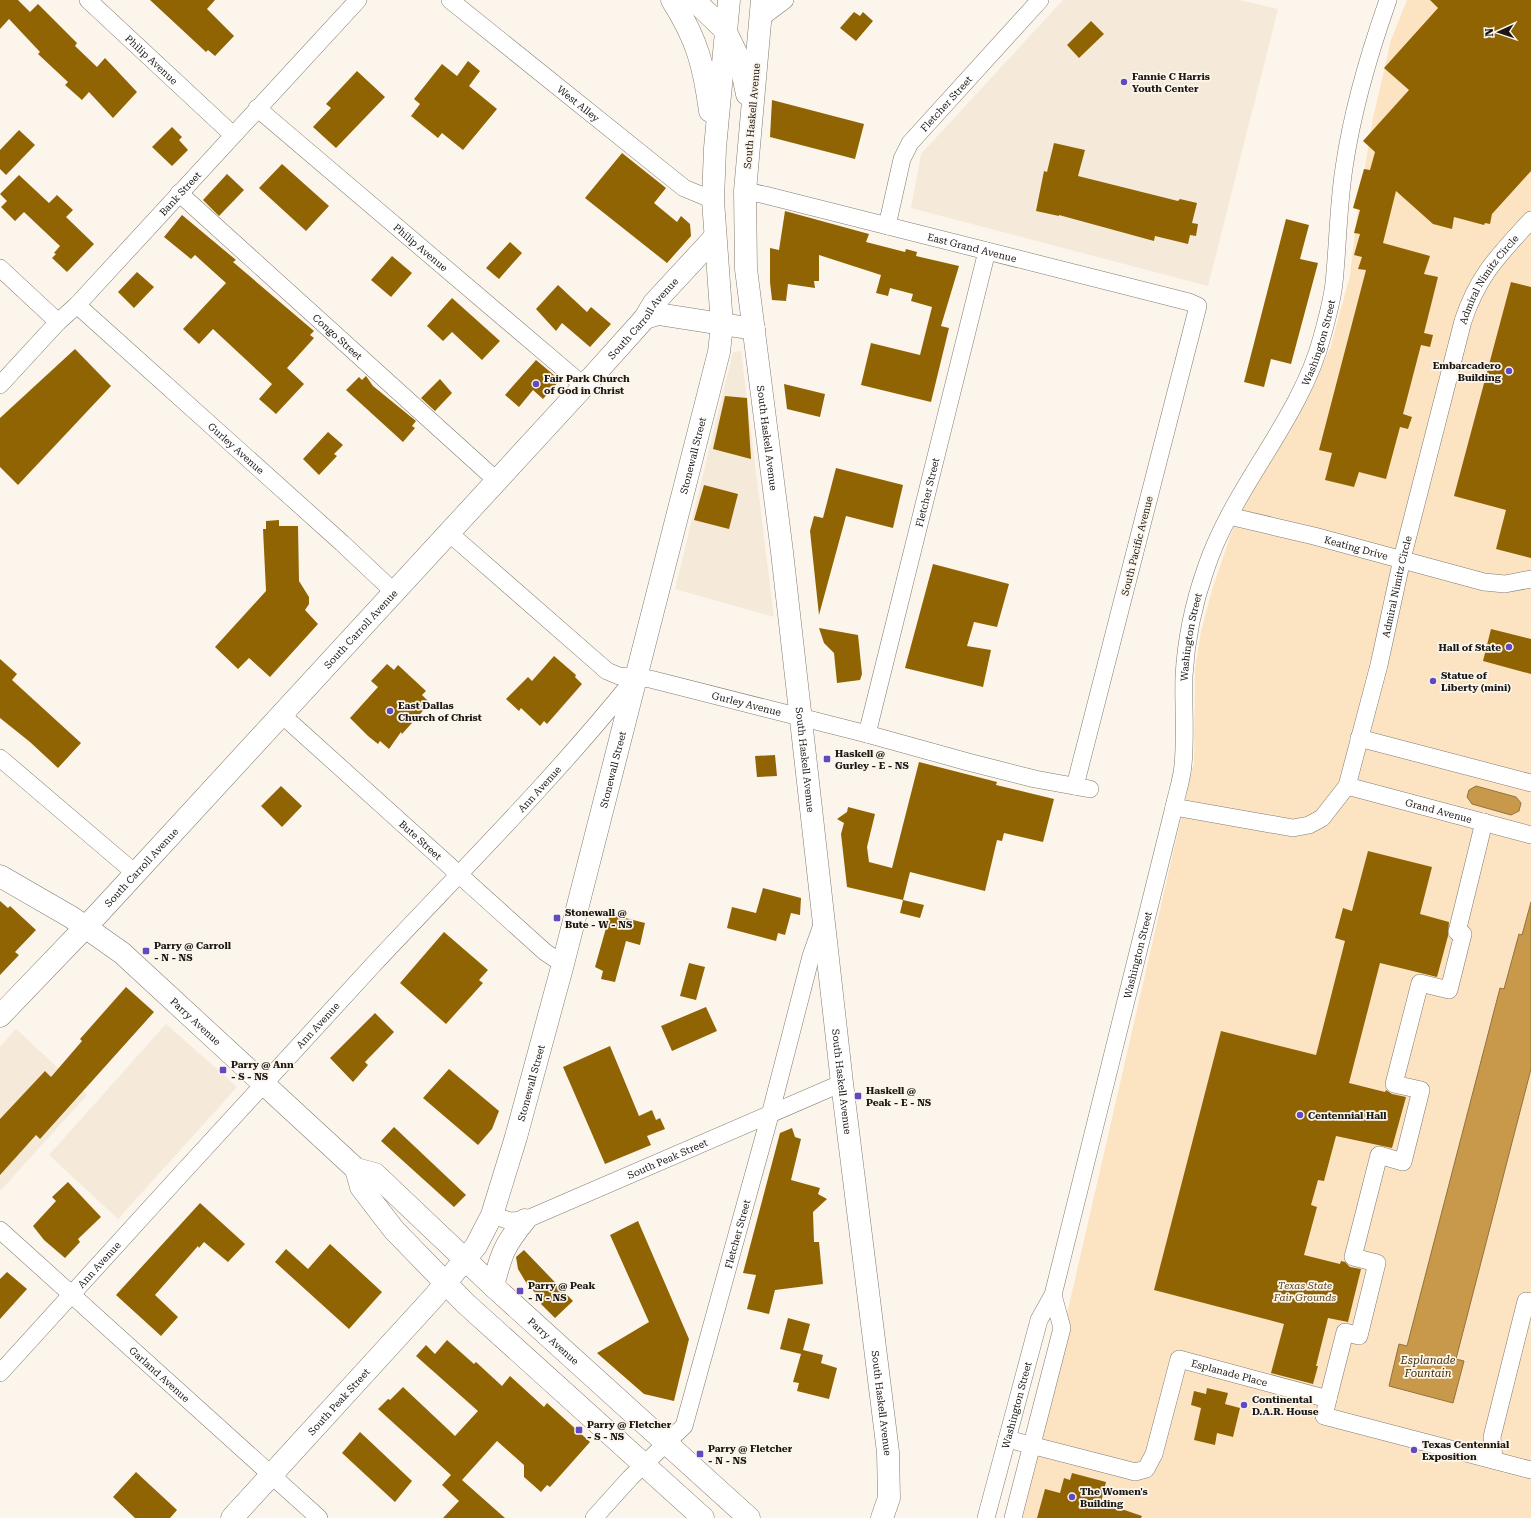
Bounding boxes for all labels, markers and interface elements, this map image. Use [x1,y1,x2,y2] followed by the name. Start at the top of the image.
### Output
[1479,12,1519,52] north arrow
[1483,27,1496,37] text: N
[123,32,180,87] street label: Philip Avenue
[742,62,762,169] street label: South Haskell Avenue
[1132,71,1210,94] place label: Fannie C Harris Youth Center
[918,73,974,133] street label: Fletcher Street
[1119,77,1129,87] marker: Fannie C Harris Youth Center
[555,83,602,124] street label: West Alley
[157,169,203,218] street label: Bank Street
[392,221,450,274] street label: Philip Avenue
[926,231,1018,264] street label: East Grand Avenue
[1457,232,1521,325] street label: Admiral Nimitz Circle
[606,275,681,361] street label: South Carroll Avenue
[1299,298,1337,387] street label: Washington Street
[311,312,365,362] street label: Congo Street
[1433,360,1502,383] place label: Embarcadero Building
[1504,366,1514,376] marker: Embarcadero Building
[544,373,630,396] place label: Fair Park Church of God in Christ
[531,379,541,389] marker: Fair Park Church of God in Christ
[755,385,780,492] street label: South Haskell Avenue
[678,416,708,495] street label: Stonewall Street
[206,420,267,476] street label: Gurley Avenue
[913,456,941,528] street label: Fletcher Street
[1119,494,1155,597] street label: South Pacific Avenue
[1323,534,1390,561] street label: Keating Drive
[1380,534,1413,639] street label: Admiral Nimitz Circle
[322,587,400,670] street label: South Carroll Avenue
[1178,591,1203,681] street label: Washington Street
[1439,642,1501,653] place label: Hall of State
[1504,642,1514,652] marker: Hall of State
[1441,670,1511,693] place label: Statue of Liberty (mini)
[1428,676,1438,686] marker: Statue of Liberty (mini)
[711,689,783,718] street label: Gurley Avenue
[398,700,482,723] place label: East Dallas Church of Christ
[385,706,395,716] marker: East Dallas Church of Christ
[794,706,817,813] street label: South Haskell Avenue
[598,730,628,809] street label: Stonewall Street
[835,748,910,771] place label: Haskell @ Gurley - E - NS
[822,754,832,764] marker: Haskell @ Gurley - E - NS
[515,763,563,814] street label: Ann Avenue
[1404,796,1474,825] street label: Grand Avenue
[397,818,444,862] street label: Bute Street
[102,825,180,909] street label: South Carroll Avenue
[565,907,633,930] place label: Stonewall @ Bute - W - NS
[1121,910,1153,1000] street label: Washington Street
[552,913,562,923] marker: Stonewall @ Bute - W - NS
[154,940,232,963] place label: Parry @ Carroll - N - NS
[141,946,151,956] marker: Parry @ Carroll - N - NS
[169,995,224,1047] street label: Parry Avenue
[294,1000,342,1050] street label: Ann Avenue
[830,1028,854,1135] street label: South Haskell Avenue
[515,1043,546,1122] street label: Stonewall Street
[231,1059,294,1082] place label: Parry @ Ann - S - NS
[218,1065,228,1075] marker: Parry @ Ann - S - NS
[866,1085,932,1108] place label: Haskell @ Peak - E - NS
[853,1091,863,1101] marker: Haskell @ Peak - E - NS
[1295,1110,1305,1120] marker: Centennial Hall
[1308,1110,1387,1121] place label: Centennial Hall
[626,1136,709,1181] street label: South Peak Street
[722,1198,752,1270] street label: Fletcher Street
[75,1239,123,1290] street label: Ann Avenue
[528,1280,595,1303] place label: Parry @ Peak - N - NS
[1273,1280,1337,1303] park label: Texas State Fair Grounds
[515,1286,525,1296] marker: Parry @ Peak - N - NS
[526,1315,582,1367] street label: Parry Avenue
[127,1344,192,1404] street label: Garland Avenue
[870,1350,894,1456] street label: South Haskell Avenue
[1400,1354,1456,1380] water label: Esplanade Fountain
[1190,1357,1269,1388] street label: Esplanade Place
[999,1360,1033,1450] street label: Washington Street
[305,1366,372,1437] street label: South Peak Street
[1252,1394,1319,1417] place label: Continental D.A.R. House
[1239,1400,1249,1410] marker: Continental D.A.R. House
[587,1419,672,1442] place label: Parry @ Fletcher - S - NS
[574,1425,584,1435] marker: Parry @ Fletcher - S - NS
[1422,1439,1510,1462] place label: Texas Centennial Exposition
[708,1443,793,1466] place label: Parry @ Fletcher - N - NS
[1409,1445,1419,1455] marker: Texas Centennial Exposition
[695,1449,705,1459] marker: Parry @ Fletcher - N - NS
[1080,1486,1148,1509] place label: The Women's Building
[1067,1492,1077,1502] marker: The Women's Building

